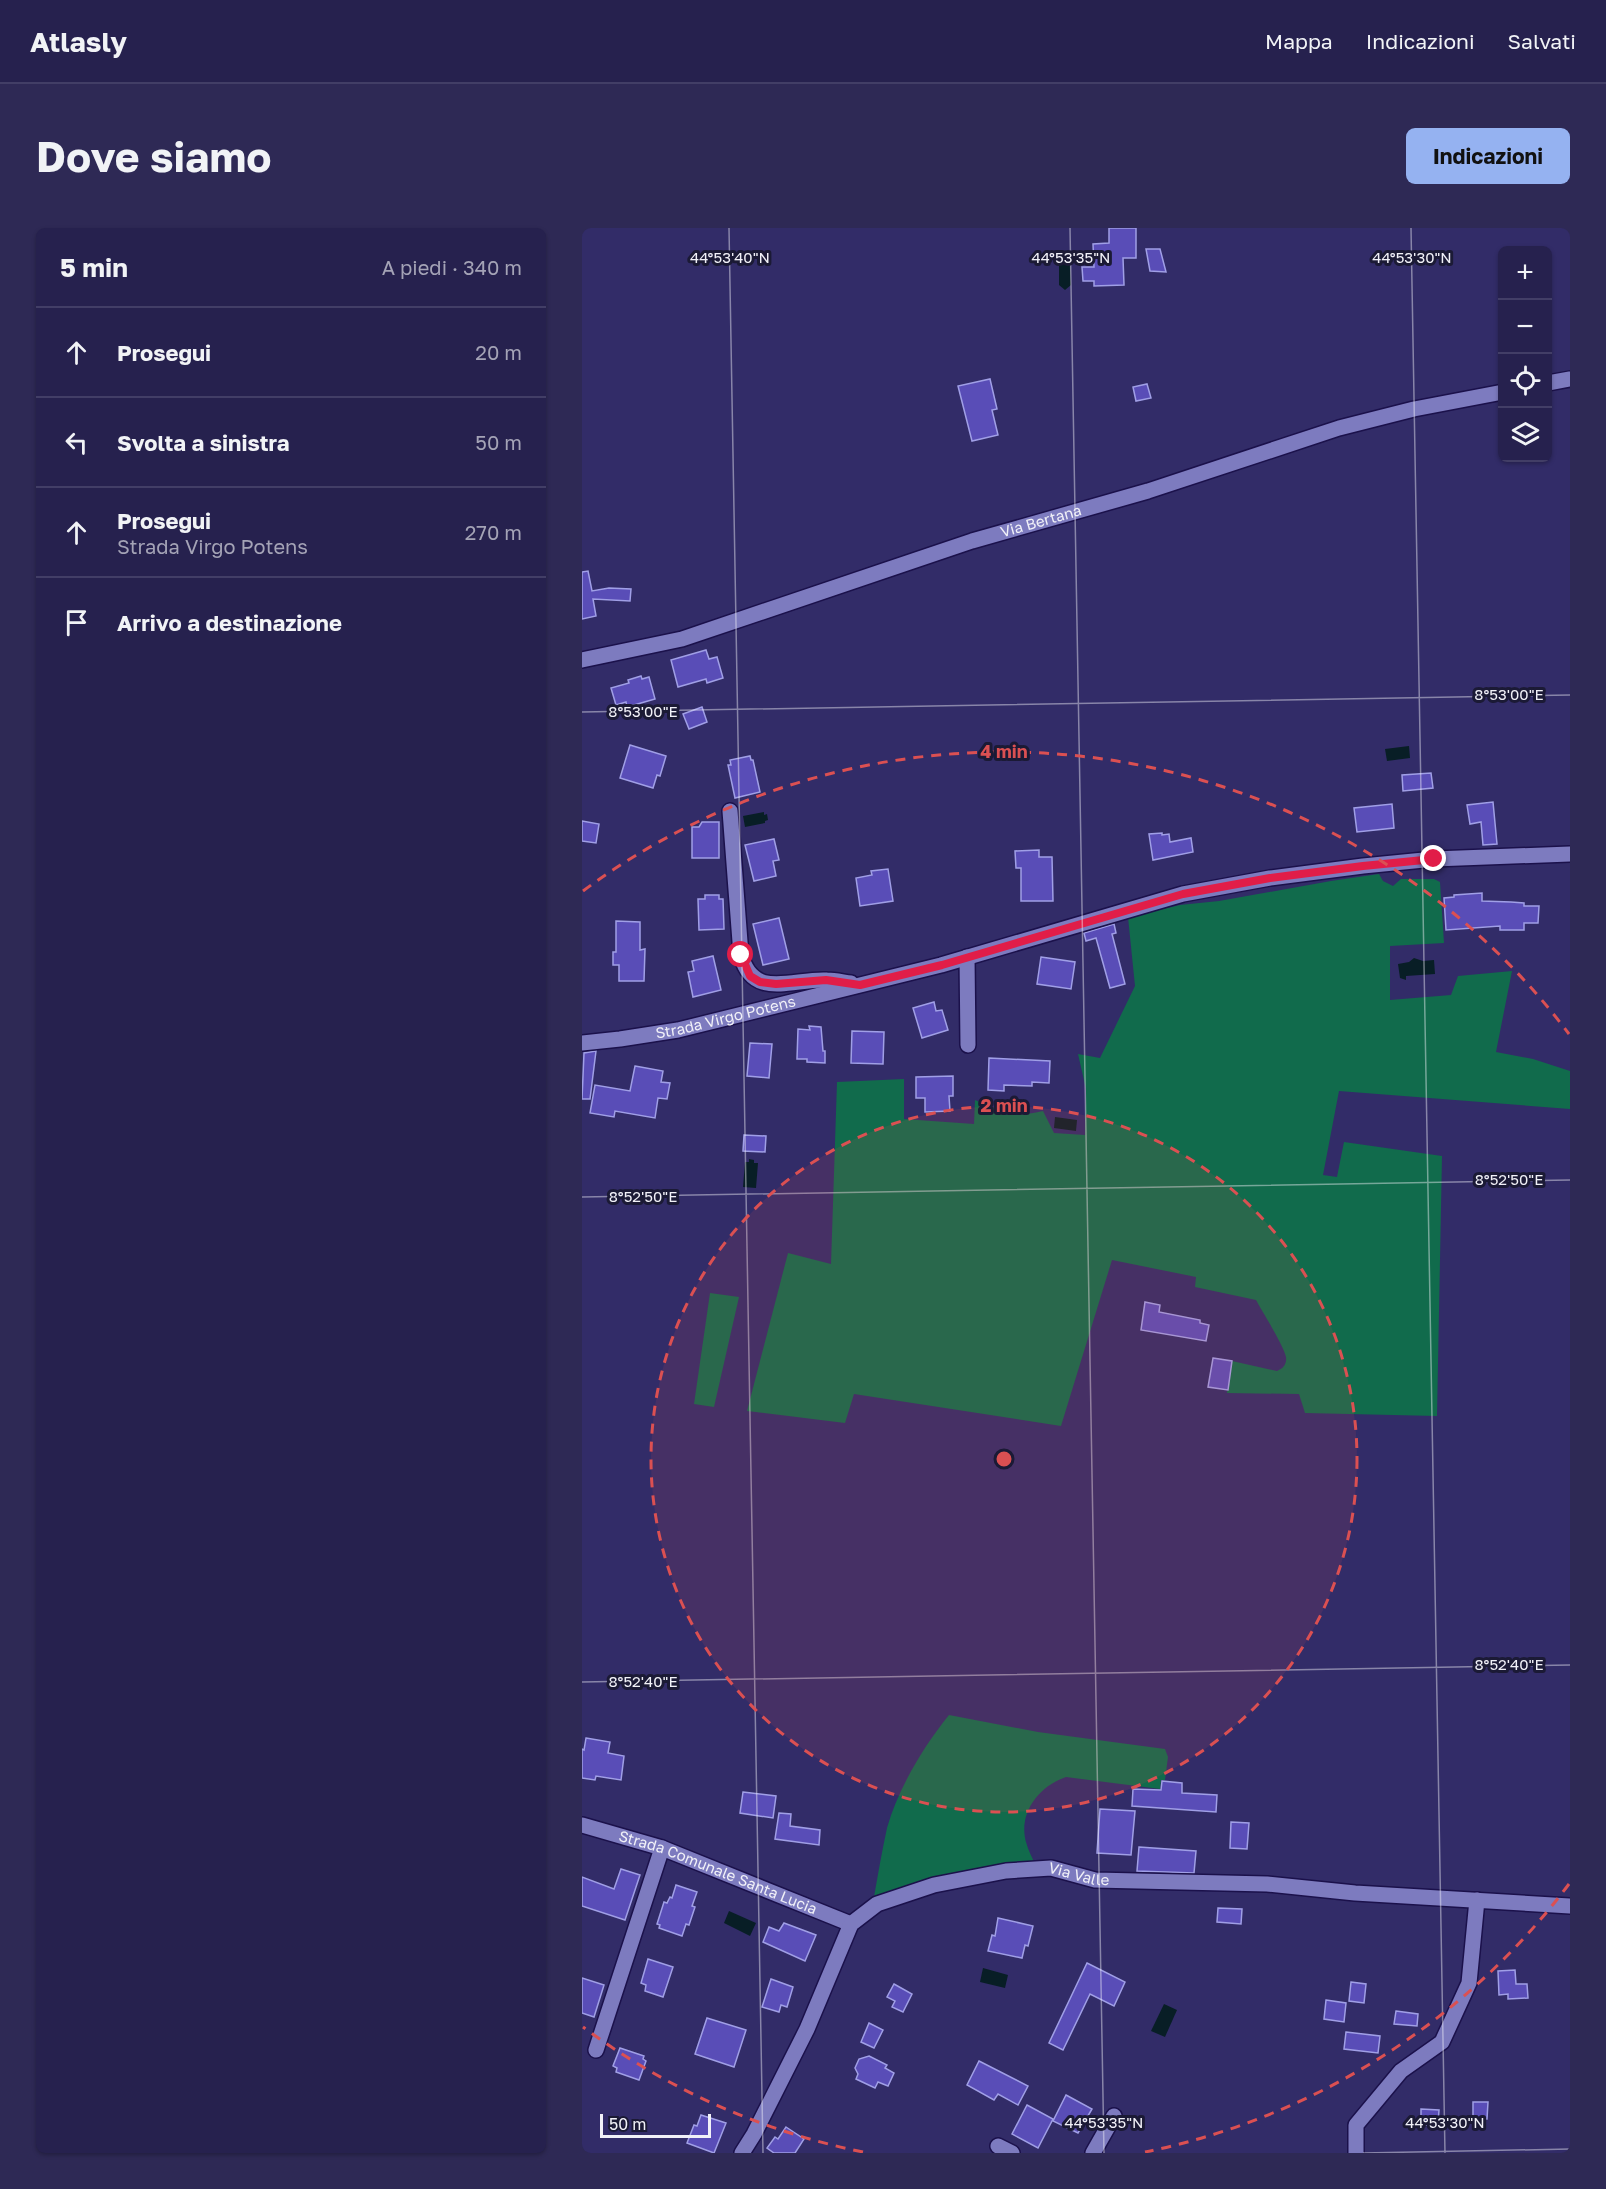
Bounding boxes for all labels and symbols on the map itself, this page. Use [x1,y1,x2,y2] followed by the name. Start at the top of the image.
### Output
[690,248,770,266] text: 44°53'40"N
[1032,248,1110,266] text: 44°53'35"N
[1372,248,1452,266] text: 44°53'30"N
[998,500,1083,541] street label: Via Bertana
[1474,685,1544,703] text: 8°53'00"E
[608,702,678,720] text: 8°53'00"E
[980,740,1028,762] text: 4 min
[1420,845,1446,871] route end
[727,941,753,967] route start
[654,991,797,1041] street label: Strada Virgo Potens
[980,1094,1028,1116] text: 2 min
[1475,1170,1543,1188] text: 8°52'50"E
[609,1187,677,1205] text: 8°52'50"E
[994,1449,1014,1469] centre of rings
[1474,1655,1544,1673] text: 8°52'40"E
[608,1672,678,1690] text: 8°52'40"E
[617,1826,820,1917] street label: Strada Comunale Santa Lucia
[1047,1858,1110,1888] street label: Via Valle
[600,2111,711,2138] scale bar
[1065,2113,1143,2131] text: 44°53'35"N
[1405,2113,1485,2131] text: 44°53'30"N

